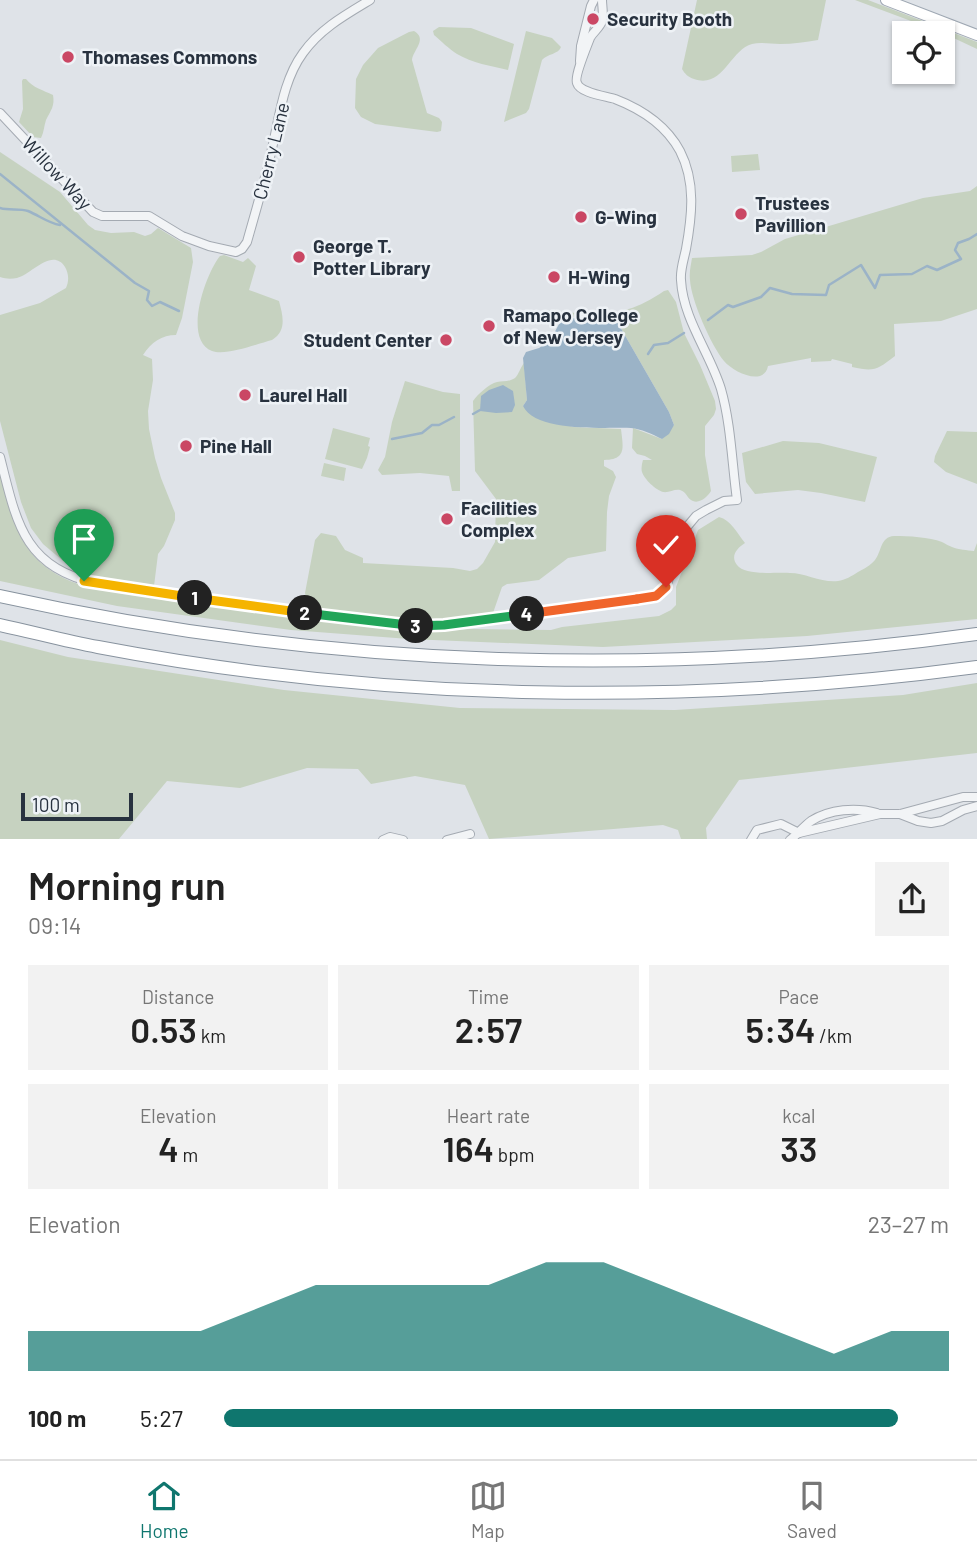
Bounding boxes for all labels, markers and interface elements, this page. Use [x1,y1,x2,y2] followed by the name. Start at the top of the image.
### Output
[607,7,732,30] place label: Security Booth
[585,11,601,27] marker: Security Booth
[892,21,955,84] map controls
[892,21,955,84] button: locate
[82,45,257,68] place label: Thomases Commons
[60,49,76,65] marker: Thomases Commons
[247,100,294,202] street label: Cherry Lane
[18,131,97,214] street label: Willow Way
[755,191,829,236] place label: Trustees Pavillion
[595,205,657,228] place label: G-Wing
[733,206,749,222] marker: Trustees Pavillion
[573,209,589,225] marker: G-Wing
[313,234,431,279] place label: George T. Potter Library
[291,249,307,265] marker: George T. Potter Library
[568,265,630,288] place label: H-Wing
[546,269,562,285] marker: H-Wing
[503,303,638,348] place label: Ramapo College of New Jersey
[481,318,497,334] marker: Ramapo College of New Jersey
[304,328,433,351] place label: Student Center
[438,332,454,348] marker: Student Center
[259,383,347,406] place label: Laurel Hall
[237,387,253,403] marker: Laurel Hall
[200,434,272,457] place label: Pine Hall
[178,438,194,454] marker: Pine Hall
[461,496,537,541] place label: Facilities Complex
[54,509,114,581] pin
[439,511,455,527] marker: Facilities Complex
[636,515,696,587] pin
[65,520,103,558] icon: arrive
[647,526,685,564] icon: check
[178,580,212,616] pin: 1
[191,586,198,609] text: 1
[288,596,322,630] pin: 2
[510,596,544,632] pin: 4
[299,601,310,624] text: 2
[521,602,532,625] text: 4
[398,608,434,644] pin: 3
[410,614,421,637] text: 3
[21,790,133,822] scale bar
[32,793,80,816] text: 100 m
[28,862,226,908] text: Morning run
[875,862,949,936] button: share
[28,911,82,939] text: 09:14
[142,985,214,1008] text: Distance
[468,985,509,1008] text: Time
[778,985,819,1008] text: Pace
[130,1008,197,1050] text: 0.53
[455,1008,522,1050] text: 2:57
[745,1008,816,1050] text: 5:34
[197,1024,226,1047] text: km
[816,1024,852,1047] text: /km
[140,1104,216,1127] text: Elevation
[447,1104,530,1127] text: Heart rate
[782,1104,815,1127] text: kcal
[158,1127,179,1169] text: 4
[443,1127,494,1169] text: 164
[780,1127,817,1169] text: 33
[179,1143,198,1166] text: m
[494,1143,534,1166] text: bpm
[28,1210,121,1238] text: Elevation
[868,1210,949,1238] text: 23–27 m
[28,1404,86,1432] text: 100 m
[140,1404,183,1432] text: 5:27
[140,1477,189,1542] tab: Home
[469,1477,507,1542] tab: Map
[787,1477,837,1542] tab: Saved

